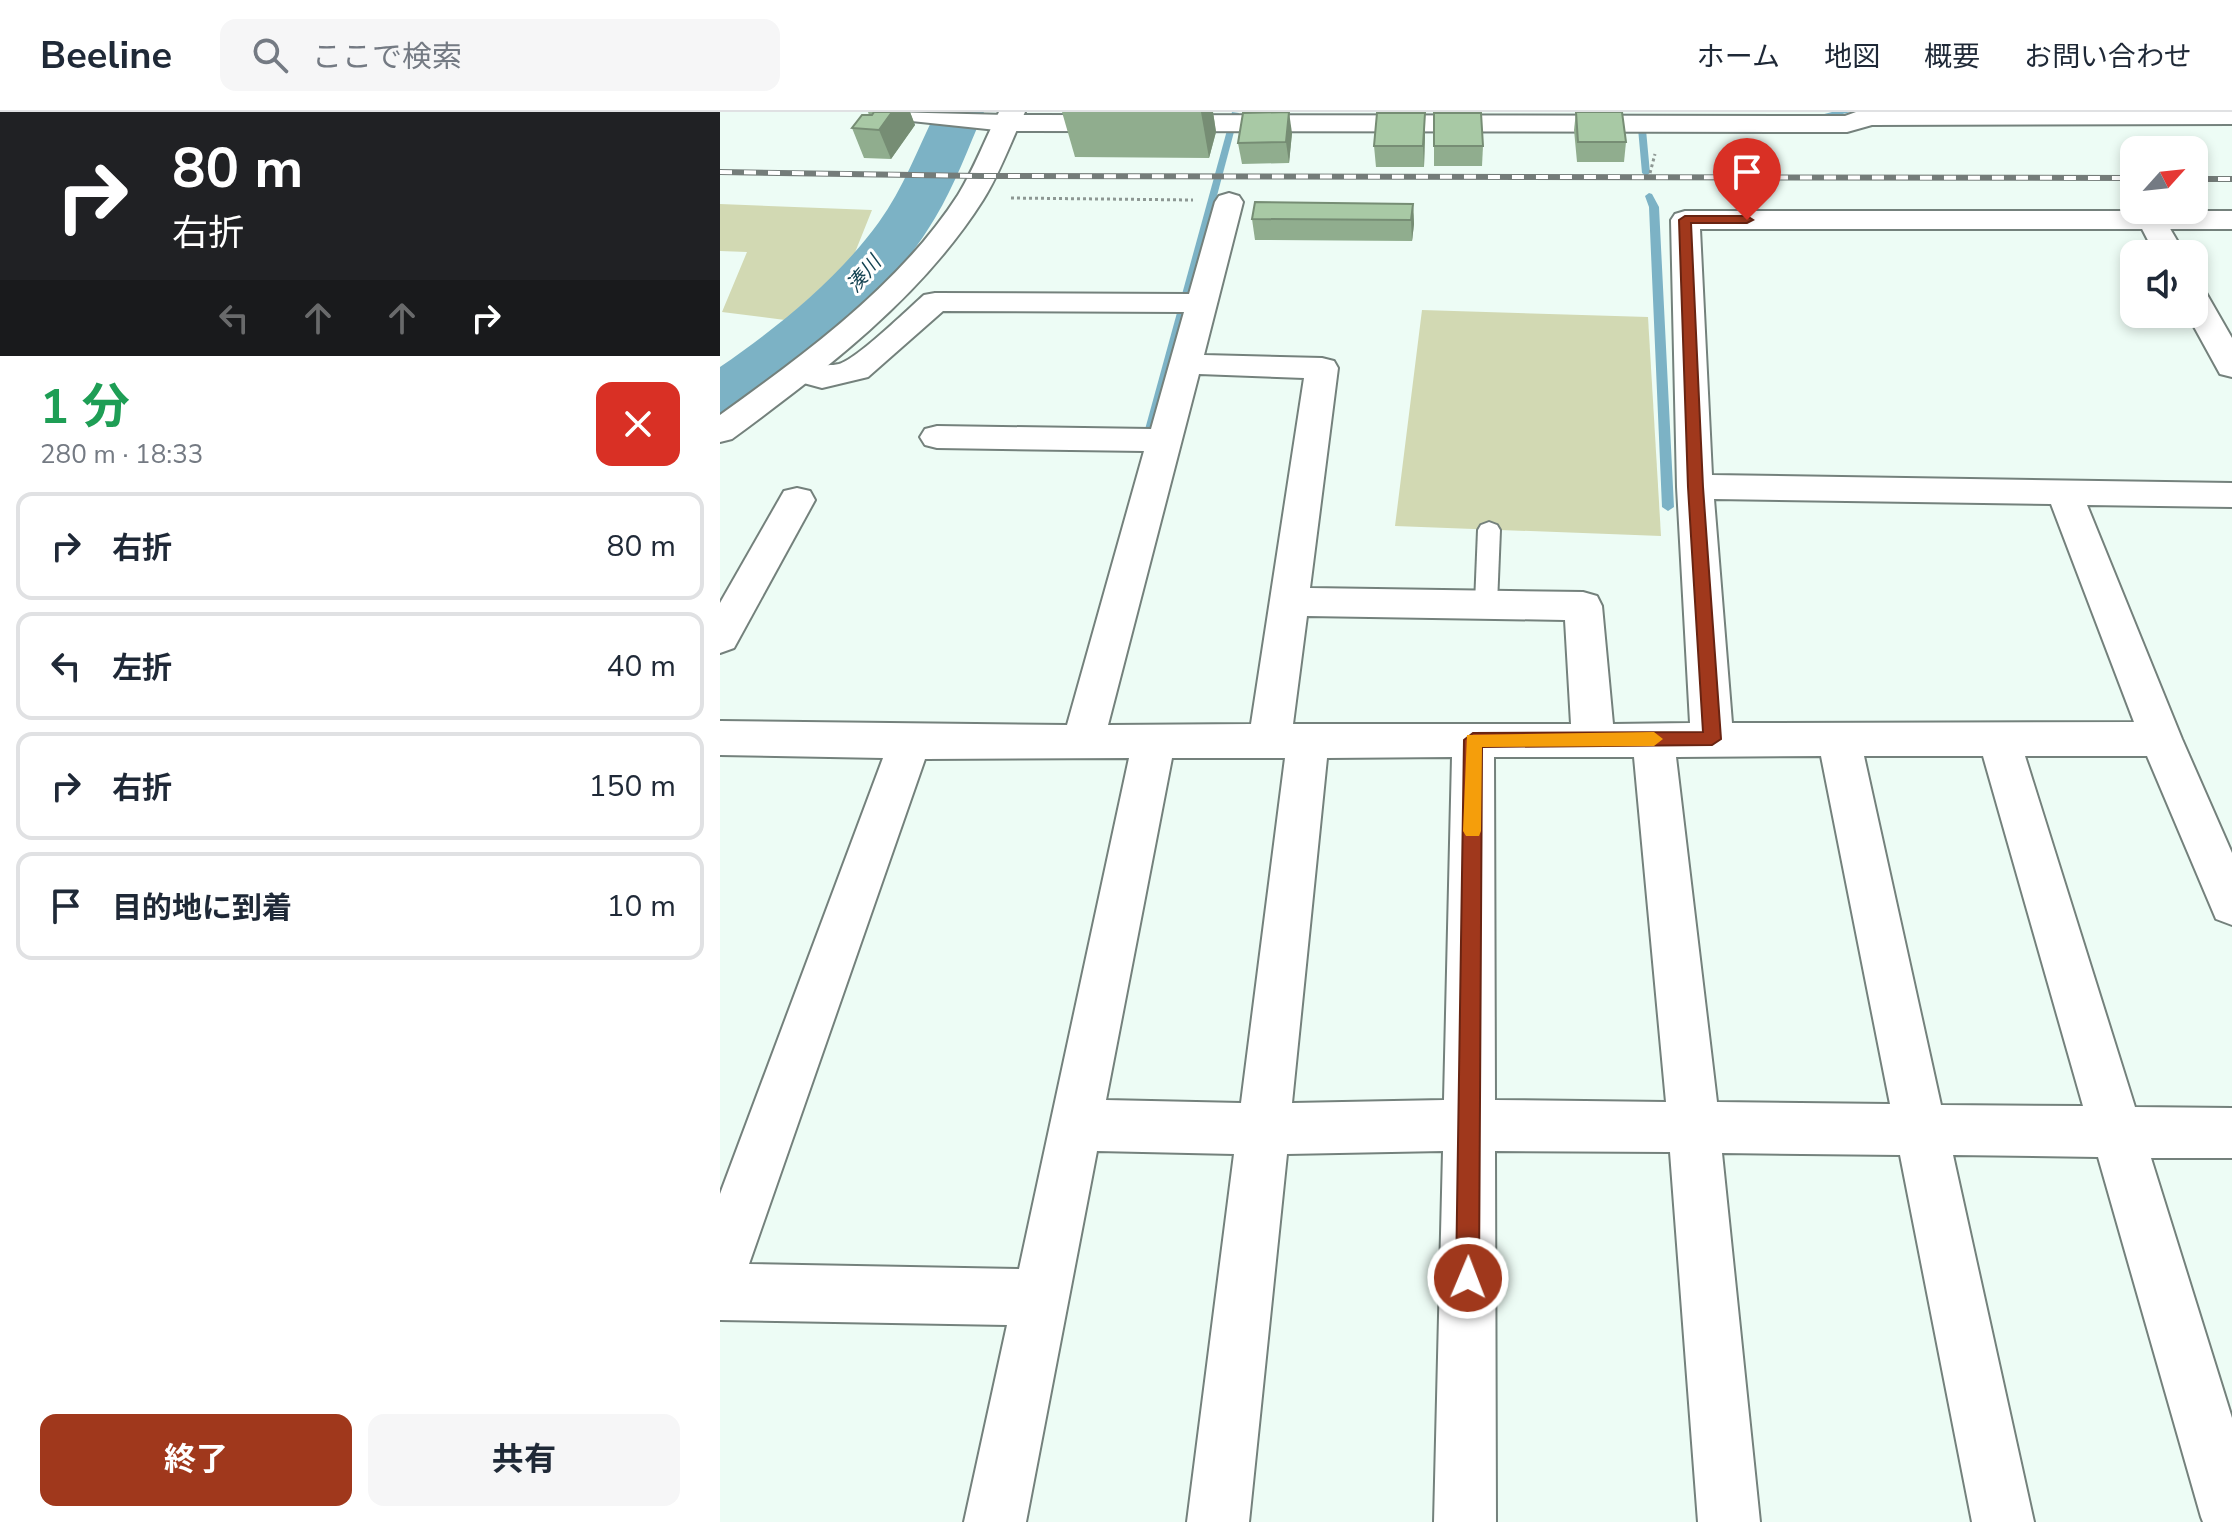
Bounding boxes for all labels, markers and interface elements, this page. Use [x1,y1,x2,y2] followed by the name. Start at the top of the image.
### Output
[220,19,780,91] search box
[40,30,172,81] text: Beeline
[248,33,292,77] icon: search
[312,37,462,78] text: ここで検索
[1697,38,1780,76] text: ホーム
[1824,38,1880,76] text: 地図
[1924,38,1980,76] text: 概要
[2024,38,2192,76] text: お問い合わせ
[172,130,303,207] text: 80 m
[2120,136,2208,224] north arrow
[2120,136,2208,328] map controls
[1713,138,1781,220] pin
[40,144,144,248] icon: right
[1725,150,1769,194] icon: arrive
[172,209,244,258] text: 右折
[2120,240,2208,328] button: sound
[841,248,888,298] water label: 湊川
[212,296,256,340] icon: left
[296,296,340,340] icon: ahead
[380,296,424,340] icon: ahead
[464,296,508,340] icon: right
[40,374,130,440] text: 1 分
[596,382,680,466] button: close
[40,437,203,472] text: 280 m · 18:33
[44,524,88,568] icon: right
[607,526,676,567] text: 80 m
[112,528,172,569] text: 右折
[44,644,88,688] icon: left
[607,646,676,687] text: 40 m
[112,648,172,689] text: 左折
[44,764,88,808] icon: right
[589,766,676,807] text: 150 m
[112,768,172,809] text: 右折
[44,884,88,928] icon: arrive
[607,886,676,927] text: 10 m
[112,888,292,929] text: 目的地に到着
[1426,1236,1510,1320] position arrow
[40,1414,352,1506] button: 終了
[368,1414,680,1506] button: 共有

